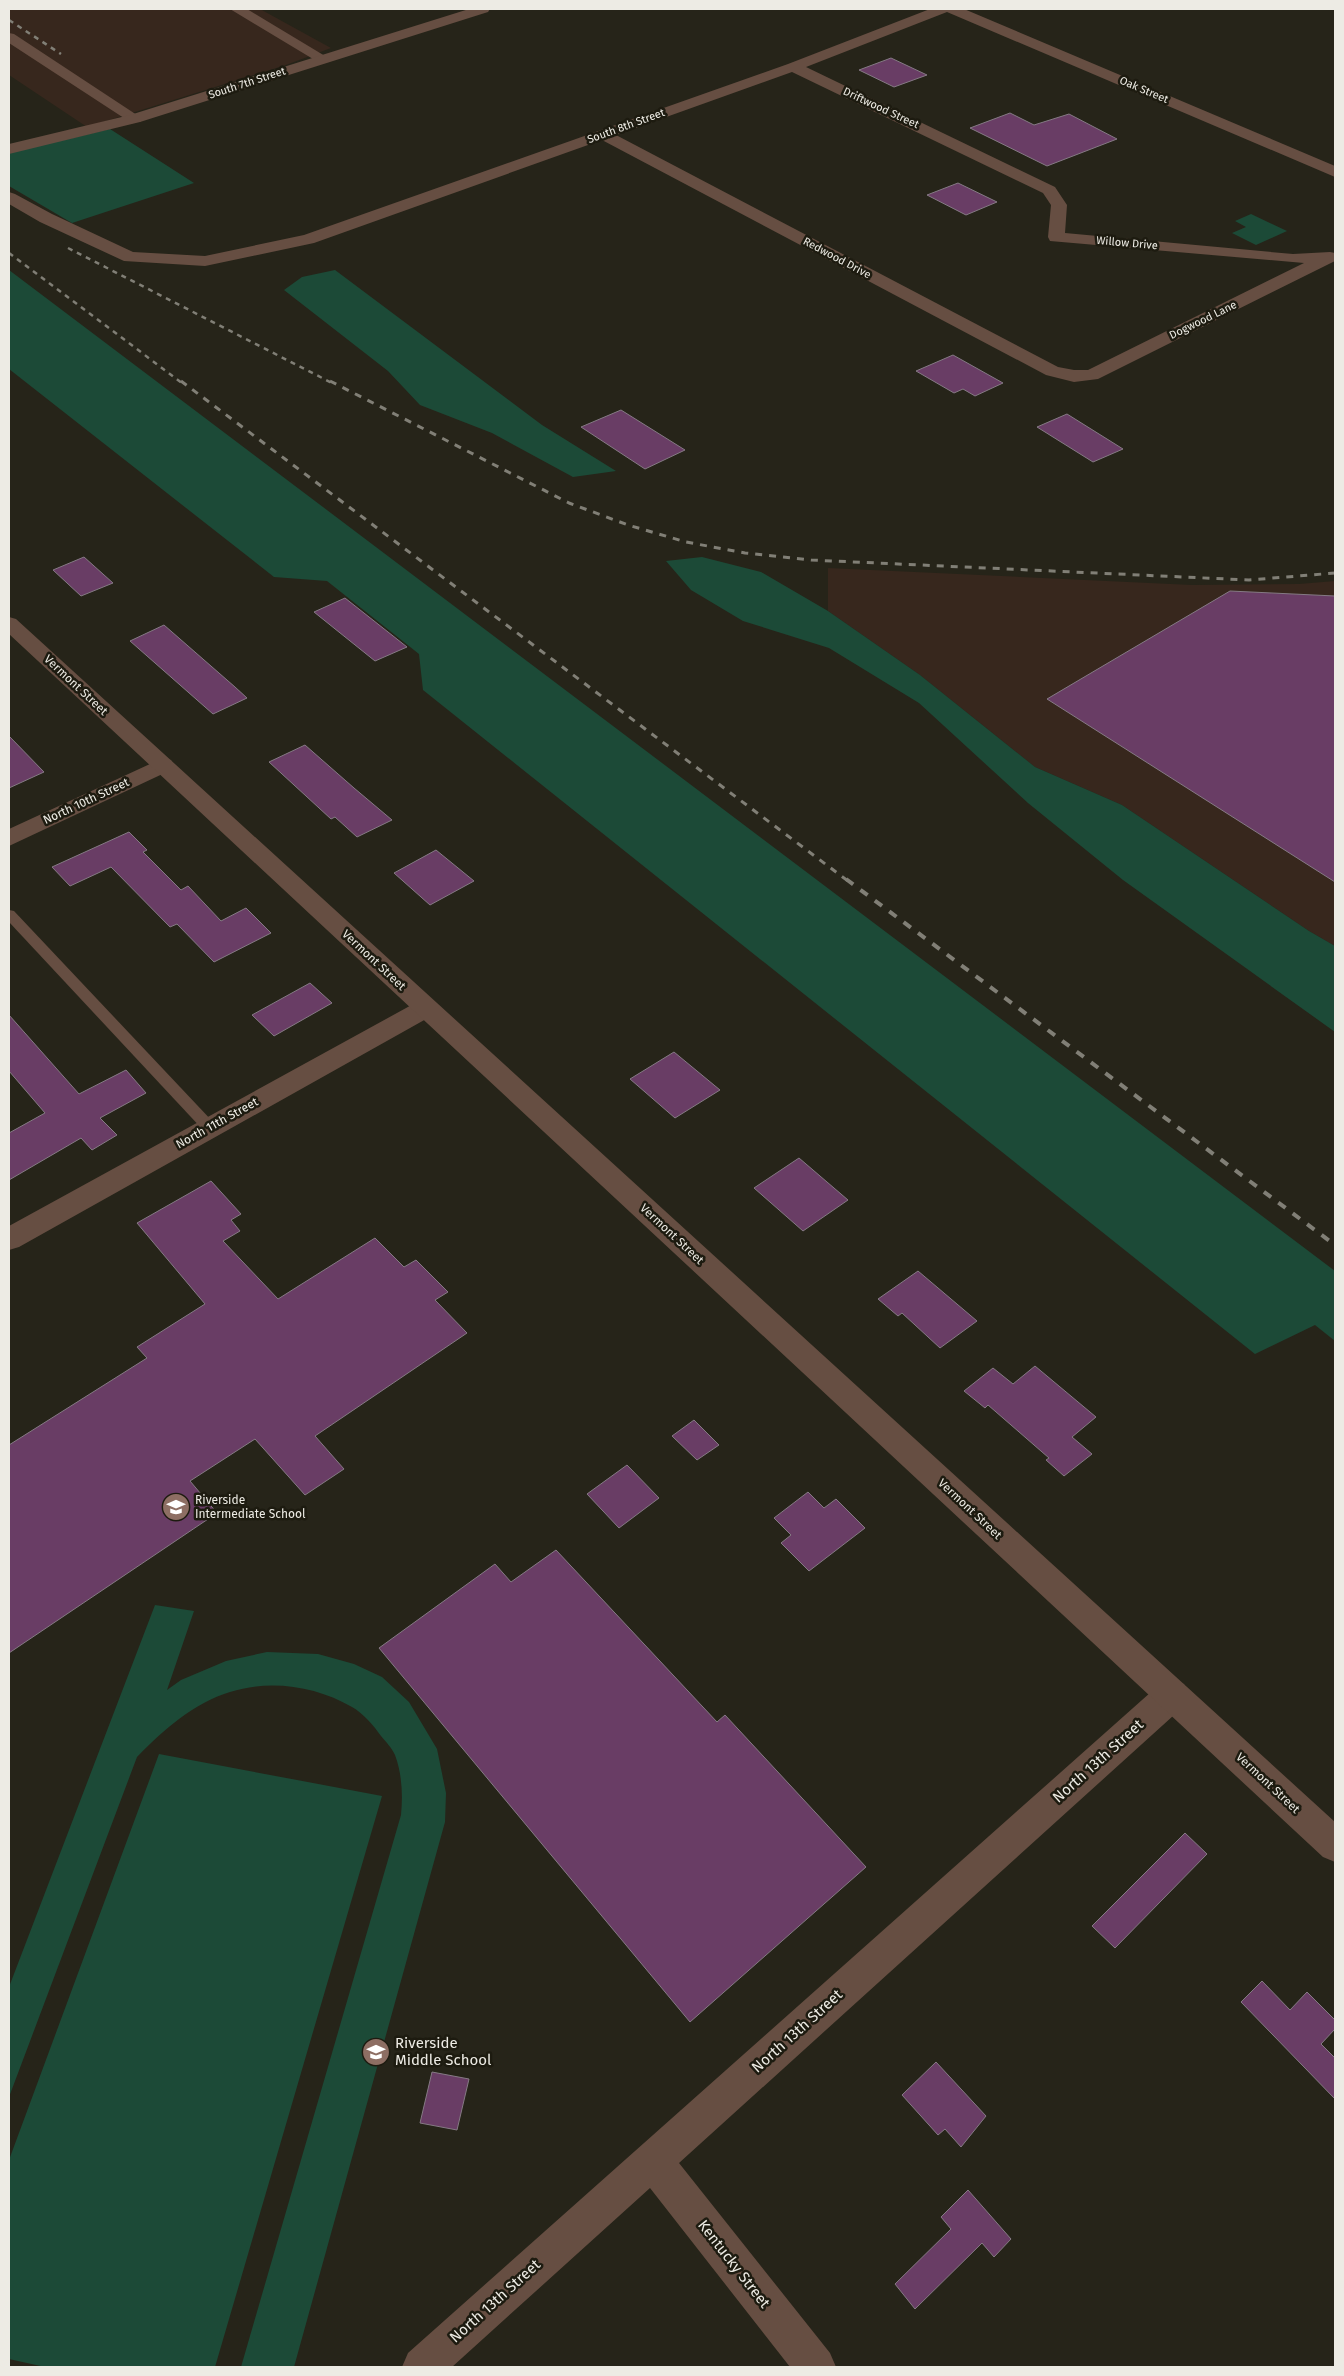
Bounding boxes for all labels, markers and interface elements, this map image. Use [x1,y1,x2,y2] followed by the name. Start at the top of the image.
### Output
[207,64,287,102] street label: South 7th Street
[1118,74,1170,106] street label: Oak Street
[841,85,921,131] street label: Driftwood Street
[586,106,666,146] street label: South 8th Street
[1096,234,1158,252] street label: Willow Drive
[801,235,873,281] street label: Redwood Drive
[1167,298,1239,342] street label: Dogwood Lane
[41,652,111,719] street label: Vermont Street
[41,775,132,827] street label: North 10th Street
[339,927,409,994] street label: Vermont Street
[173,1094,261,1151] street label: North 11th Street
[637,1201,707,1268] street label: Vermont Street
[935,1476,1005,1543] street label: Vermont Street
[161,1492,191,1522] school or university icon: Riverside Intermediate School
[195,1493,306,1521] place label: Riverside Intermediate School
[1049,1715,1147,1806] street label: North 13th Street
[1233,1750,1303,1817] street label: Vermont Street
[748,1985,846,2076] street label: North 13th Street
[395,2034,492,2069] place label: Riverside Middle School
[361,2037,391,2067] school or university icon: Riverside Middle School
[694,2216,774,2312] street label: Kentucky Street
[446,2255,544,2346] street label: North 13th Street

